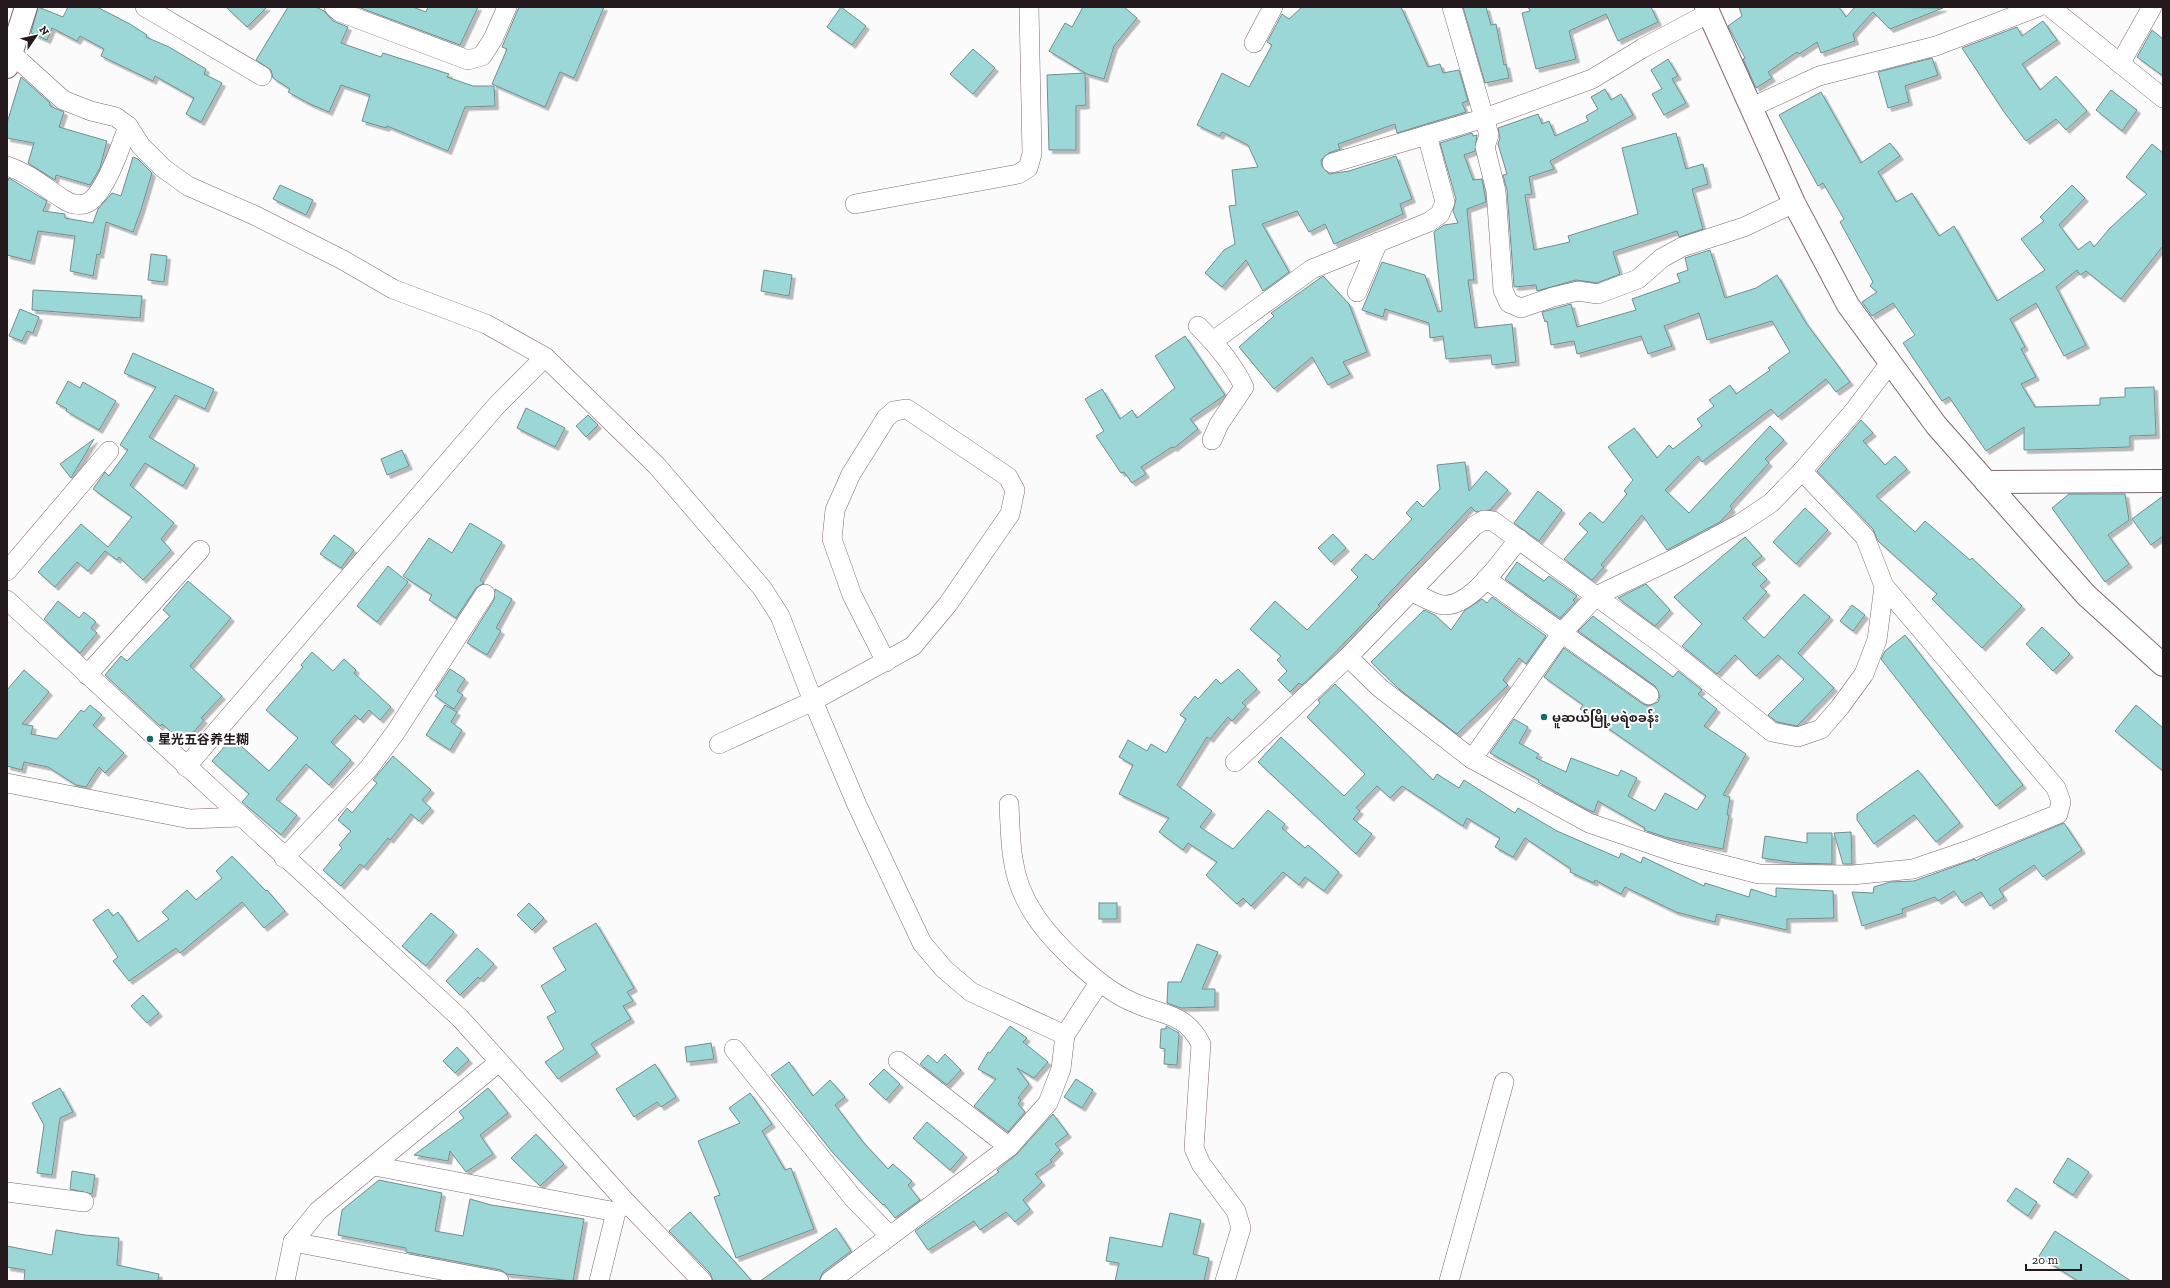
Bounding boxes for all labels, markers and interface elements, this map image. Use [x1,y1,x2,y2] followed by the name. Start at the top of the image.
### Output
[16,16,56,56] north arrow
[36,24,52,38] text: N
[1552,708,1659,729] place label: မူဆယ်မြို့မရဲစခန်း
[1539,712,1549,722] marker: မူဆယ်မြို့မရဲစခန်း
[158,732,249,747] place label: 星光五谷养生糊
[145,734,155,744] marker: 星光五谷养生糊
[2026,1246,2081,1272] scale bar
[2032,1253,2059,1267] text: 20 m

